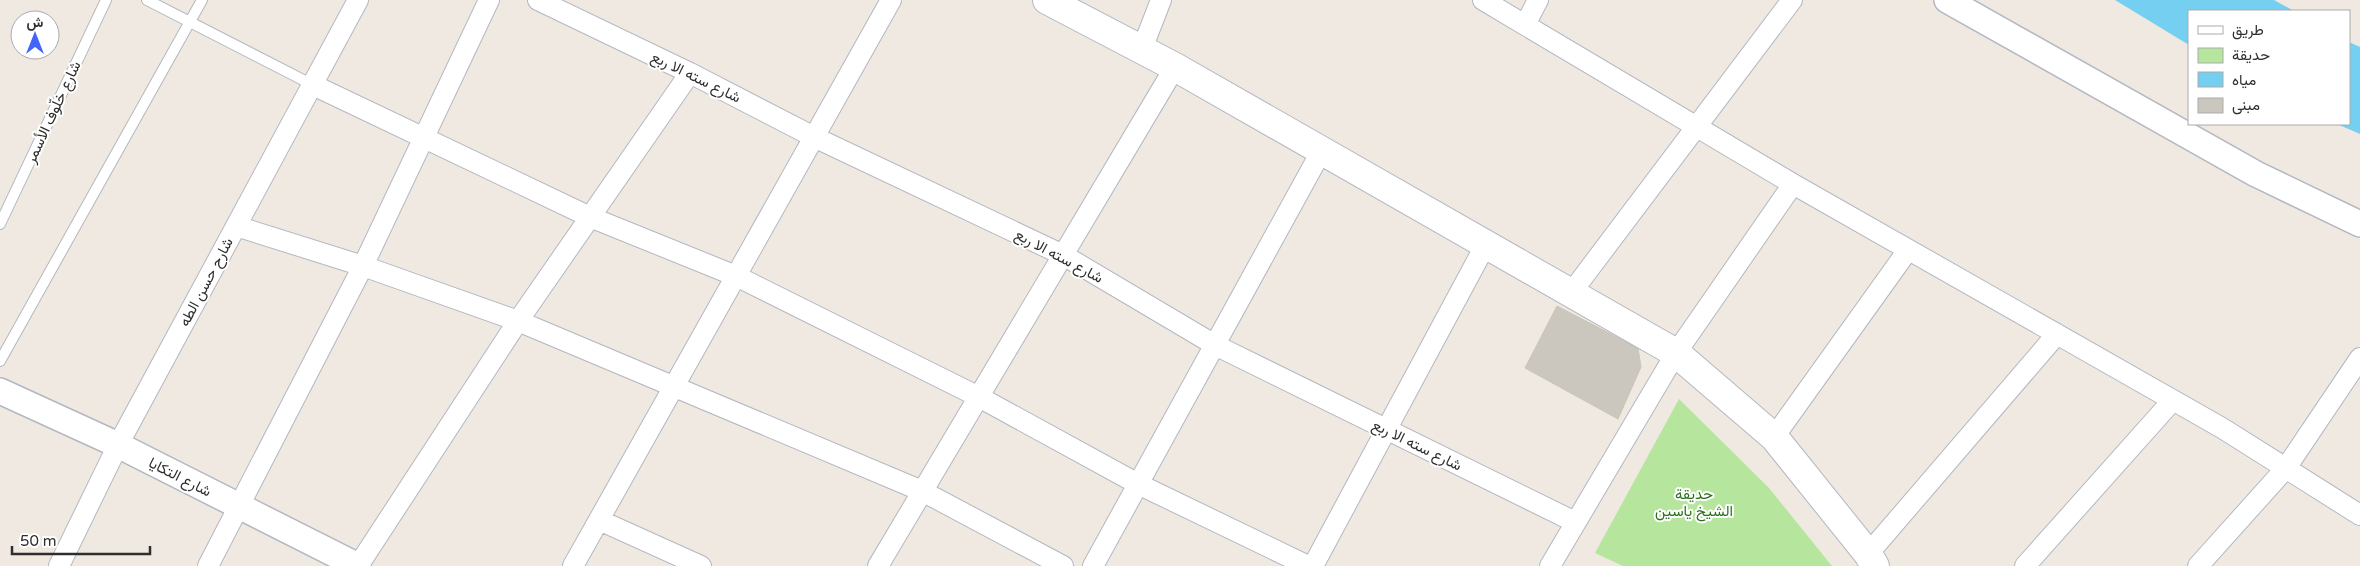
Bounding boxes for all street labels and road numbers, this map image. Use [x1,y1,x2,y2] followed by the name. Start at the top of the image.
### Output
[647,48,744,108] street label: شارع سته الا ربع
[21,58,86,168] street label: شارع خلّوف الأسمر
[1011,225,1106,289] street label: شارع سته الا ربع
[175,234,239,330] street label: شارح حسن الطه
[1368,416,1465,476] street label: شارع سته الا ربع
[145,454,214,502] street label: شارع التكايا

